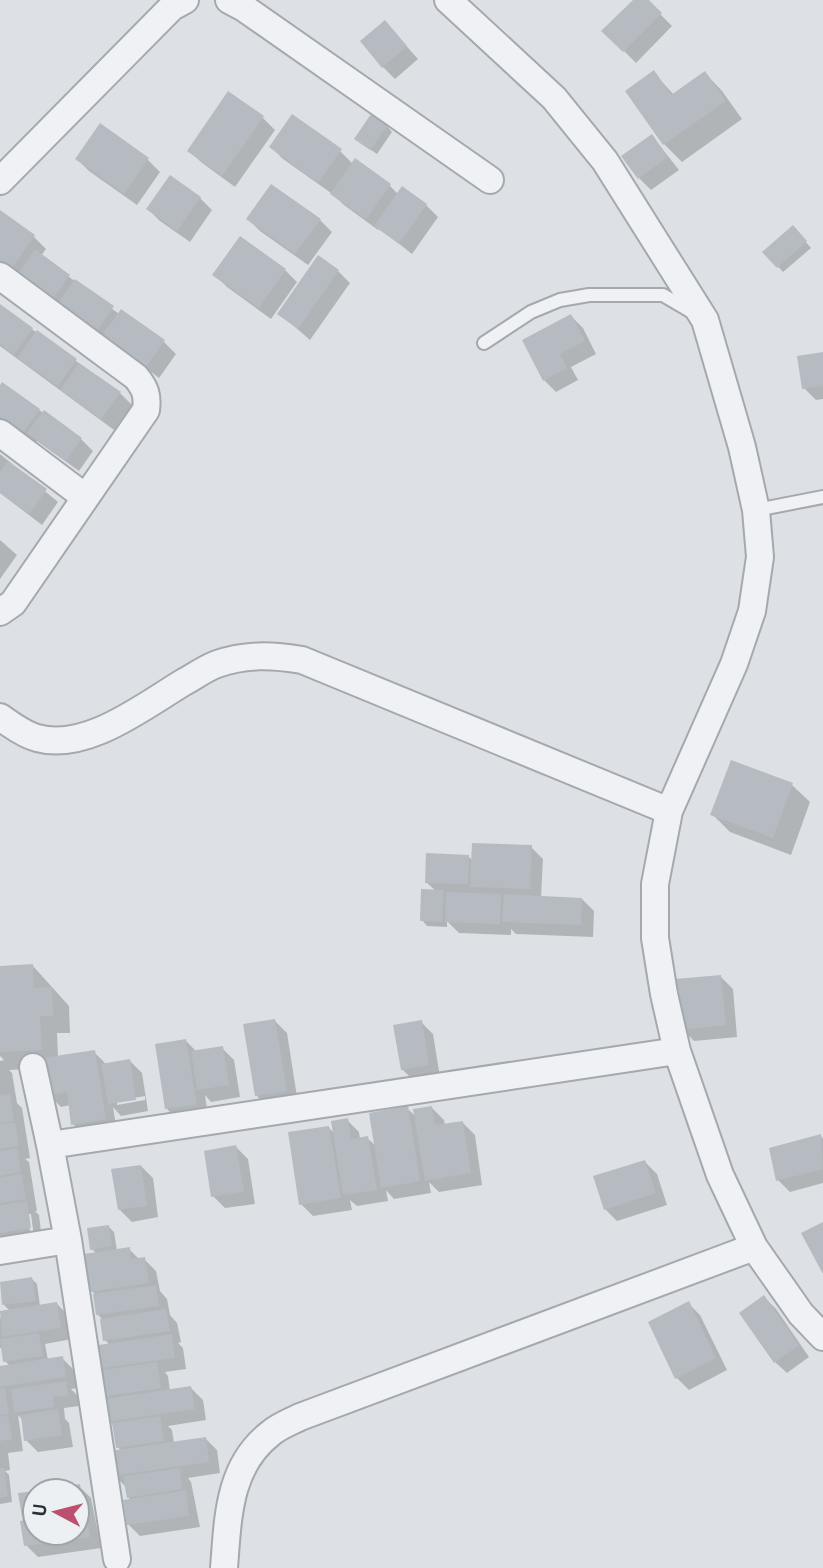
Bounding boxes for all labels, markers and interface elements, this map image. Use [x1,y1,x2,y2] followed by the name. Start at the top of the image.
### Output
[21,1477,91,1547] north arrow
[26,1503,52,1517] text: U

